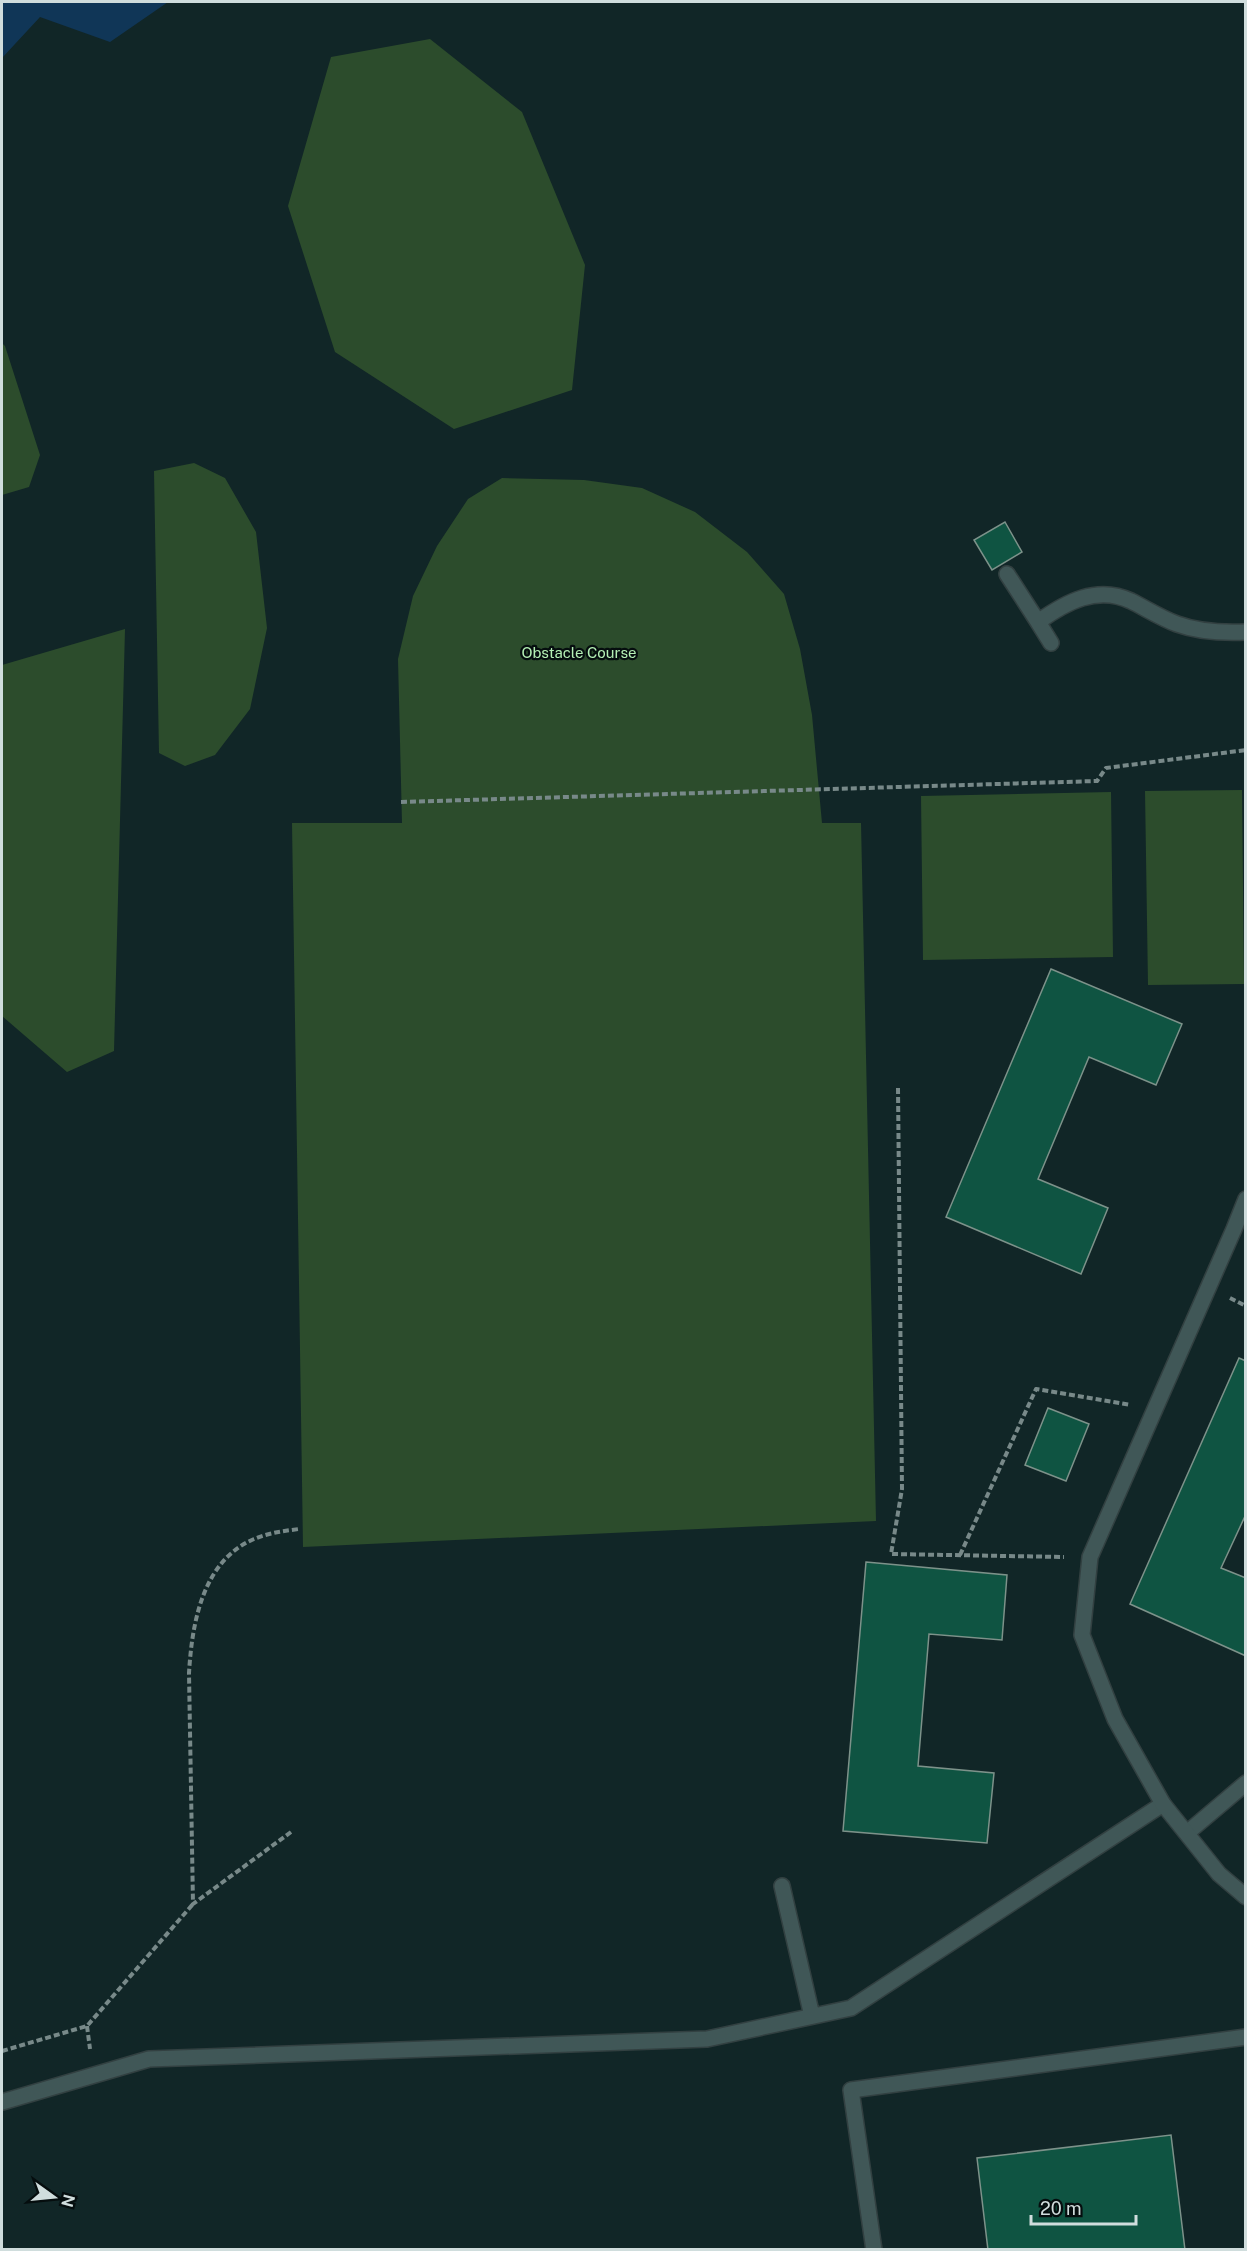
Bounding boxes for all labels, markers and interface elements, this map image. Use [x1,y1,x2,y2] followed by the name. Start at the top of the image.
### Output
[521,644,637,661] park label: Obstacle Course
[24,2167,84,2227] north arrow
[1031,2188,1136,2226] scale bar
[57,2192,79,2209] text: N
[1040,2198,1082,2219] text: 20 m

